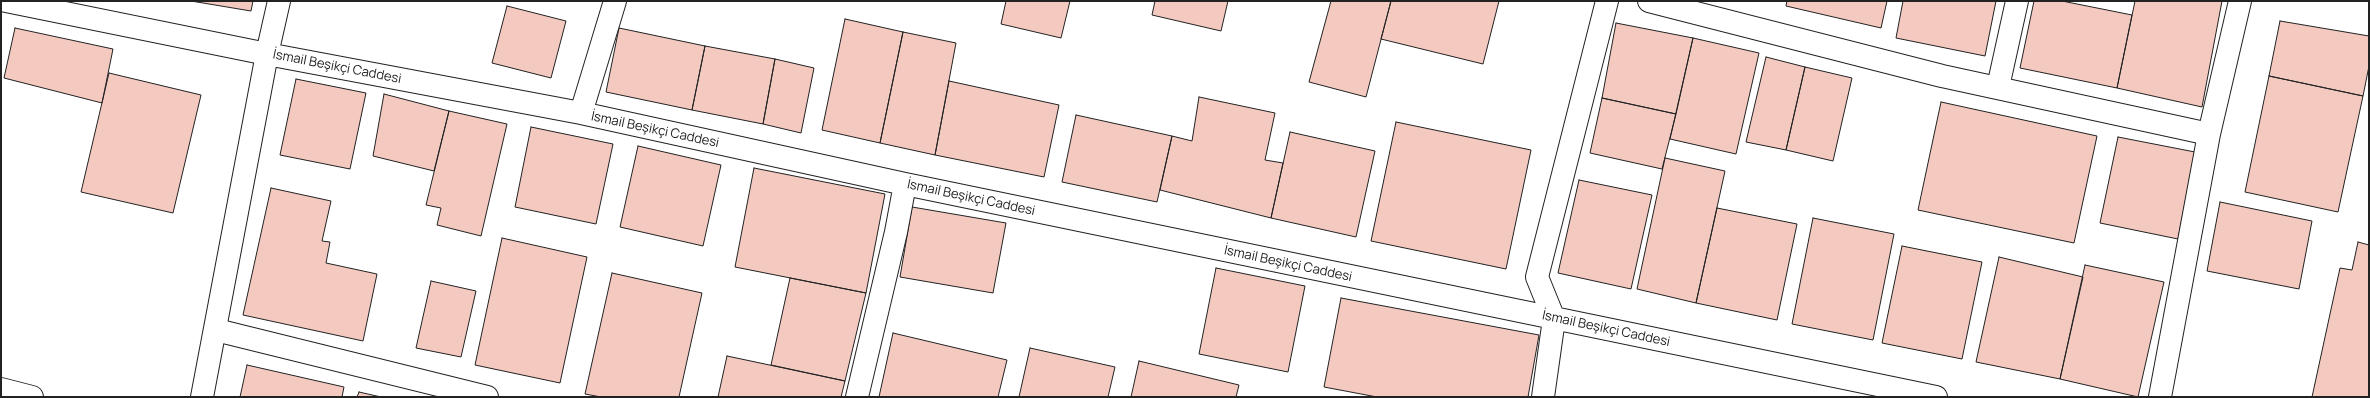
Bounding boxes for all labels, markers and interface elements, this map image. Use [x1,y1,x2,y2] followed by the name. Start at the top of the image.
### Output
[271,47,403,87] street label: İsmail Beşikçi Caddesi
[590,109,720,151] street label: İsmail Beşikçi Caddesi
[906,177,1036,219] street label: İsmail Beşikçi Caddesi
[1223,243,1353,285] street label: İsmail Beşikçi Caddesi
[1541,308,1671,350] street label: İsmail Beşikçi Caddesi

